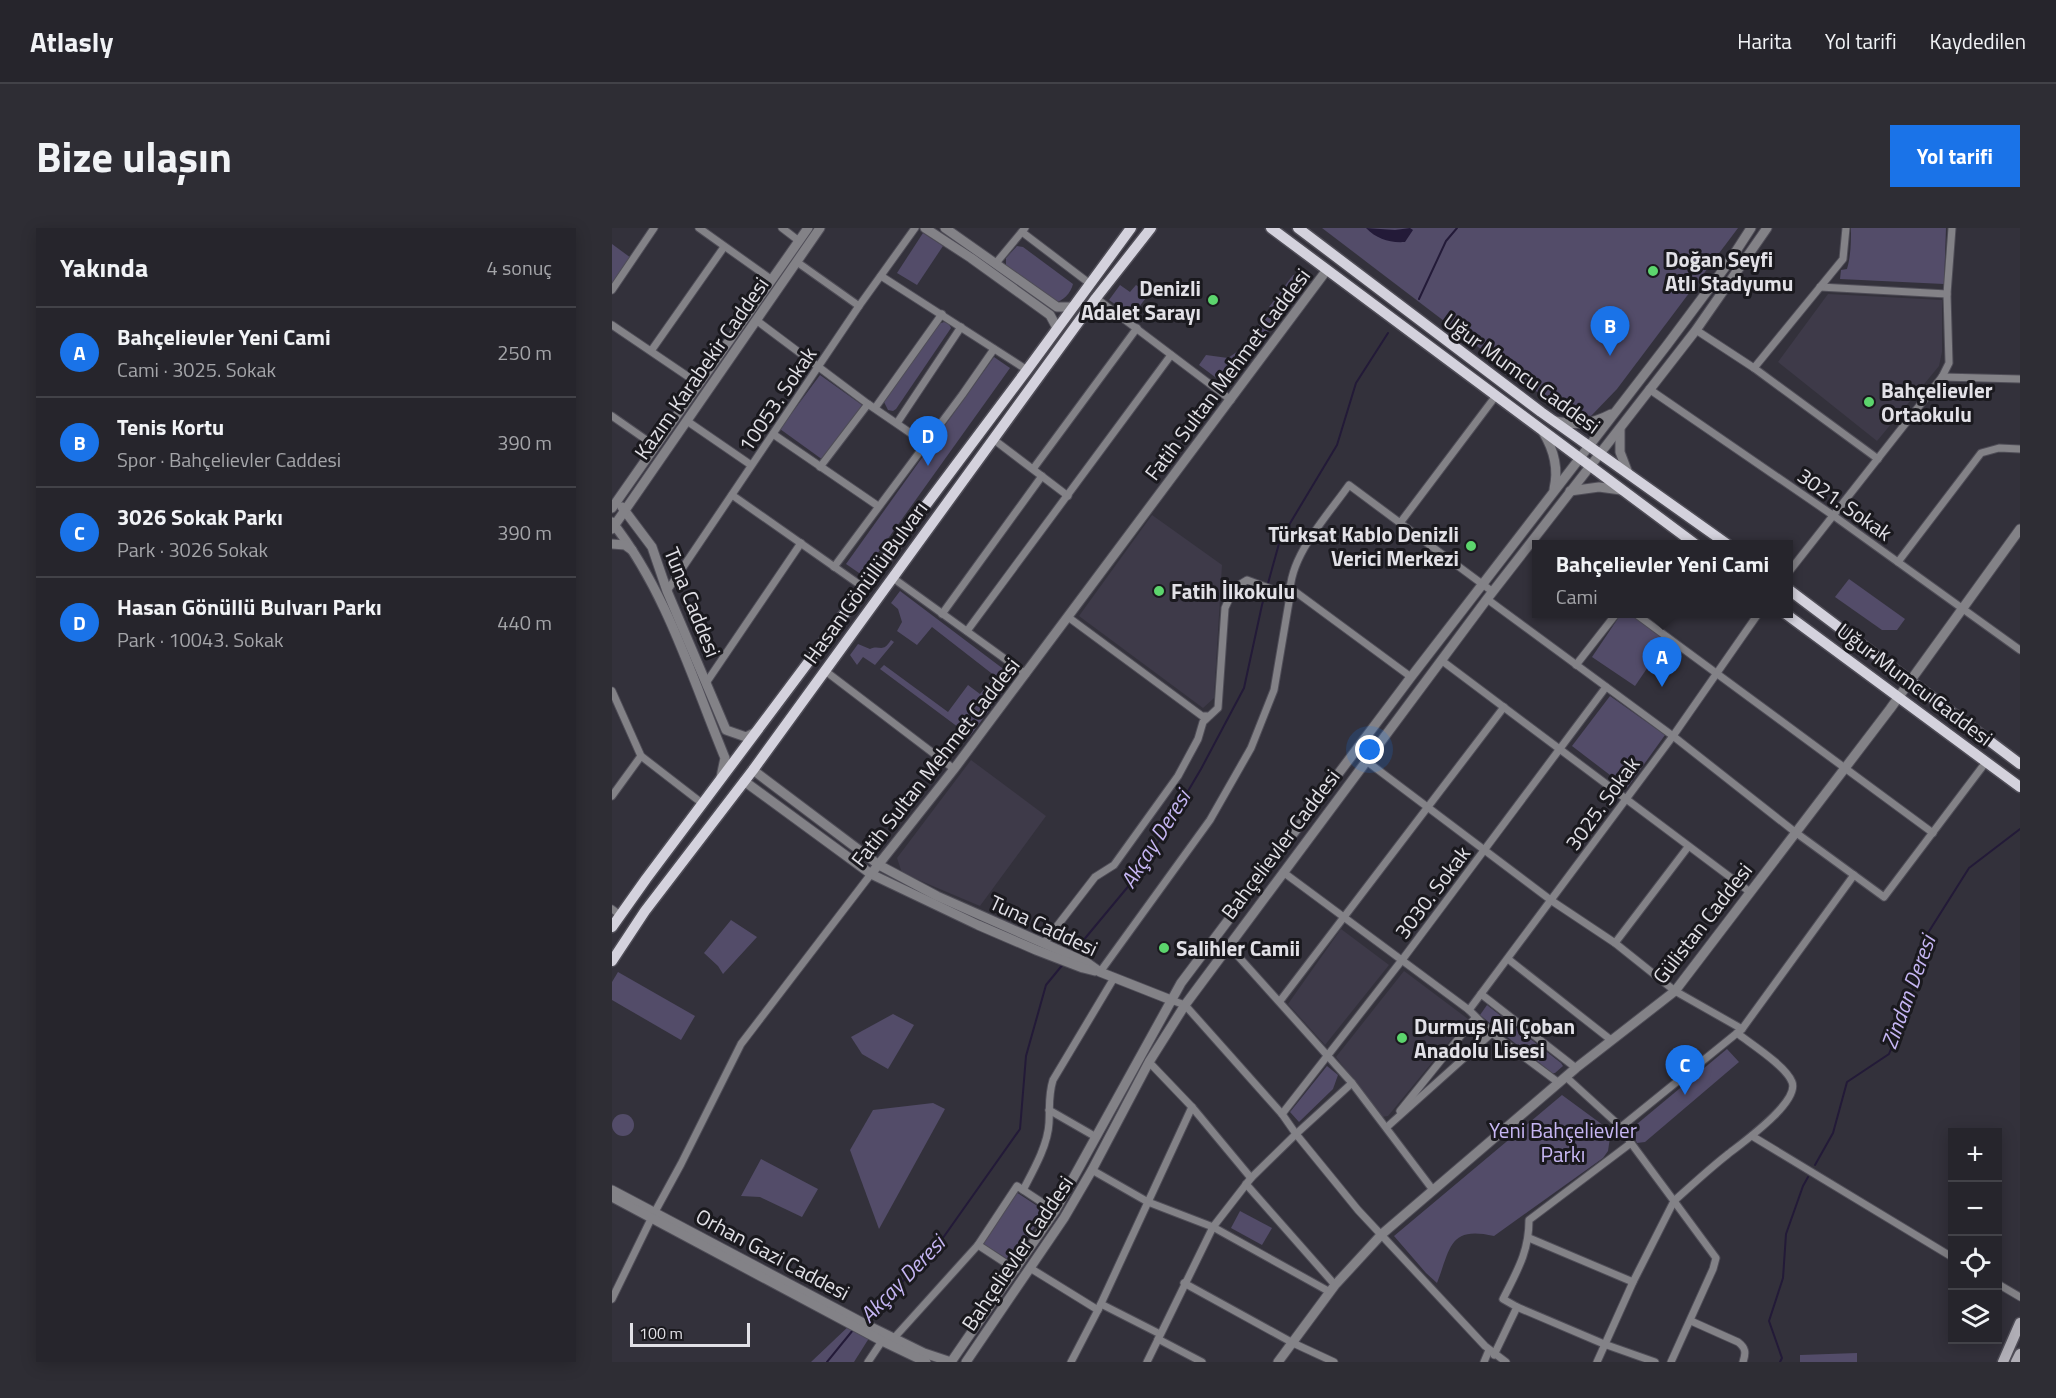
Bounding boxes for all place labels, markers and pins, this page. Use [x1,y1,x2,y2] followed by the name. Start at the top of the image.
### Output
[1665,243,1793,299] place label: Doğan Seyfi Atlı Stadyumu
[1646,264,1660,278] marker: Doğan Seyfi Atlı Stadyumu
[1081,272,1201,328] place label: Denizli Adalet Sarayı
[1206,293,1220,307] marker: Denizli Adalet Sarayı
[1590,306,1630,356] pin: B
[1881,374,1993,430] place label: Bahçelievler Ortaokulu
[1862,395,1876,409] marker: Bahçelievler Ortaokulu
[908,416,948,466] pin: D
[1268,518,1459,574] place label: Türksat Kablo Denizli Verici Merkezi
[1464,539,1478,553] marker: Türksat Kablo Denizli Verici Merkezi
[1171,575,1295,607] place label: Fatih İlkokulu
[1152,584,1166,598] marker: Fatih İlkokulu
[1642,638,1682,687] pin: A
[1176,932,1300,964] place label: Salihler Camii
[1157,941,1171,955] marker: Salihler Camii
[1414,1010,1575,1066] place label: Durmuş Ali Çoban Anadolu Lisesi
[1395,1031,1409,1045] marker: Durmuş Ali Çoban Anadolu Lisesi
[1666,1046,1704,1095] pin: C

